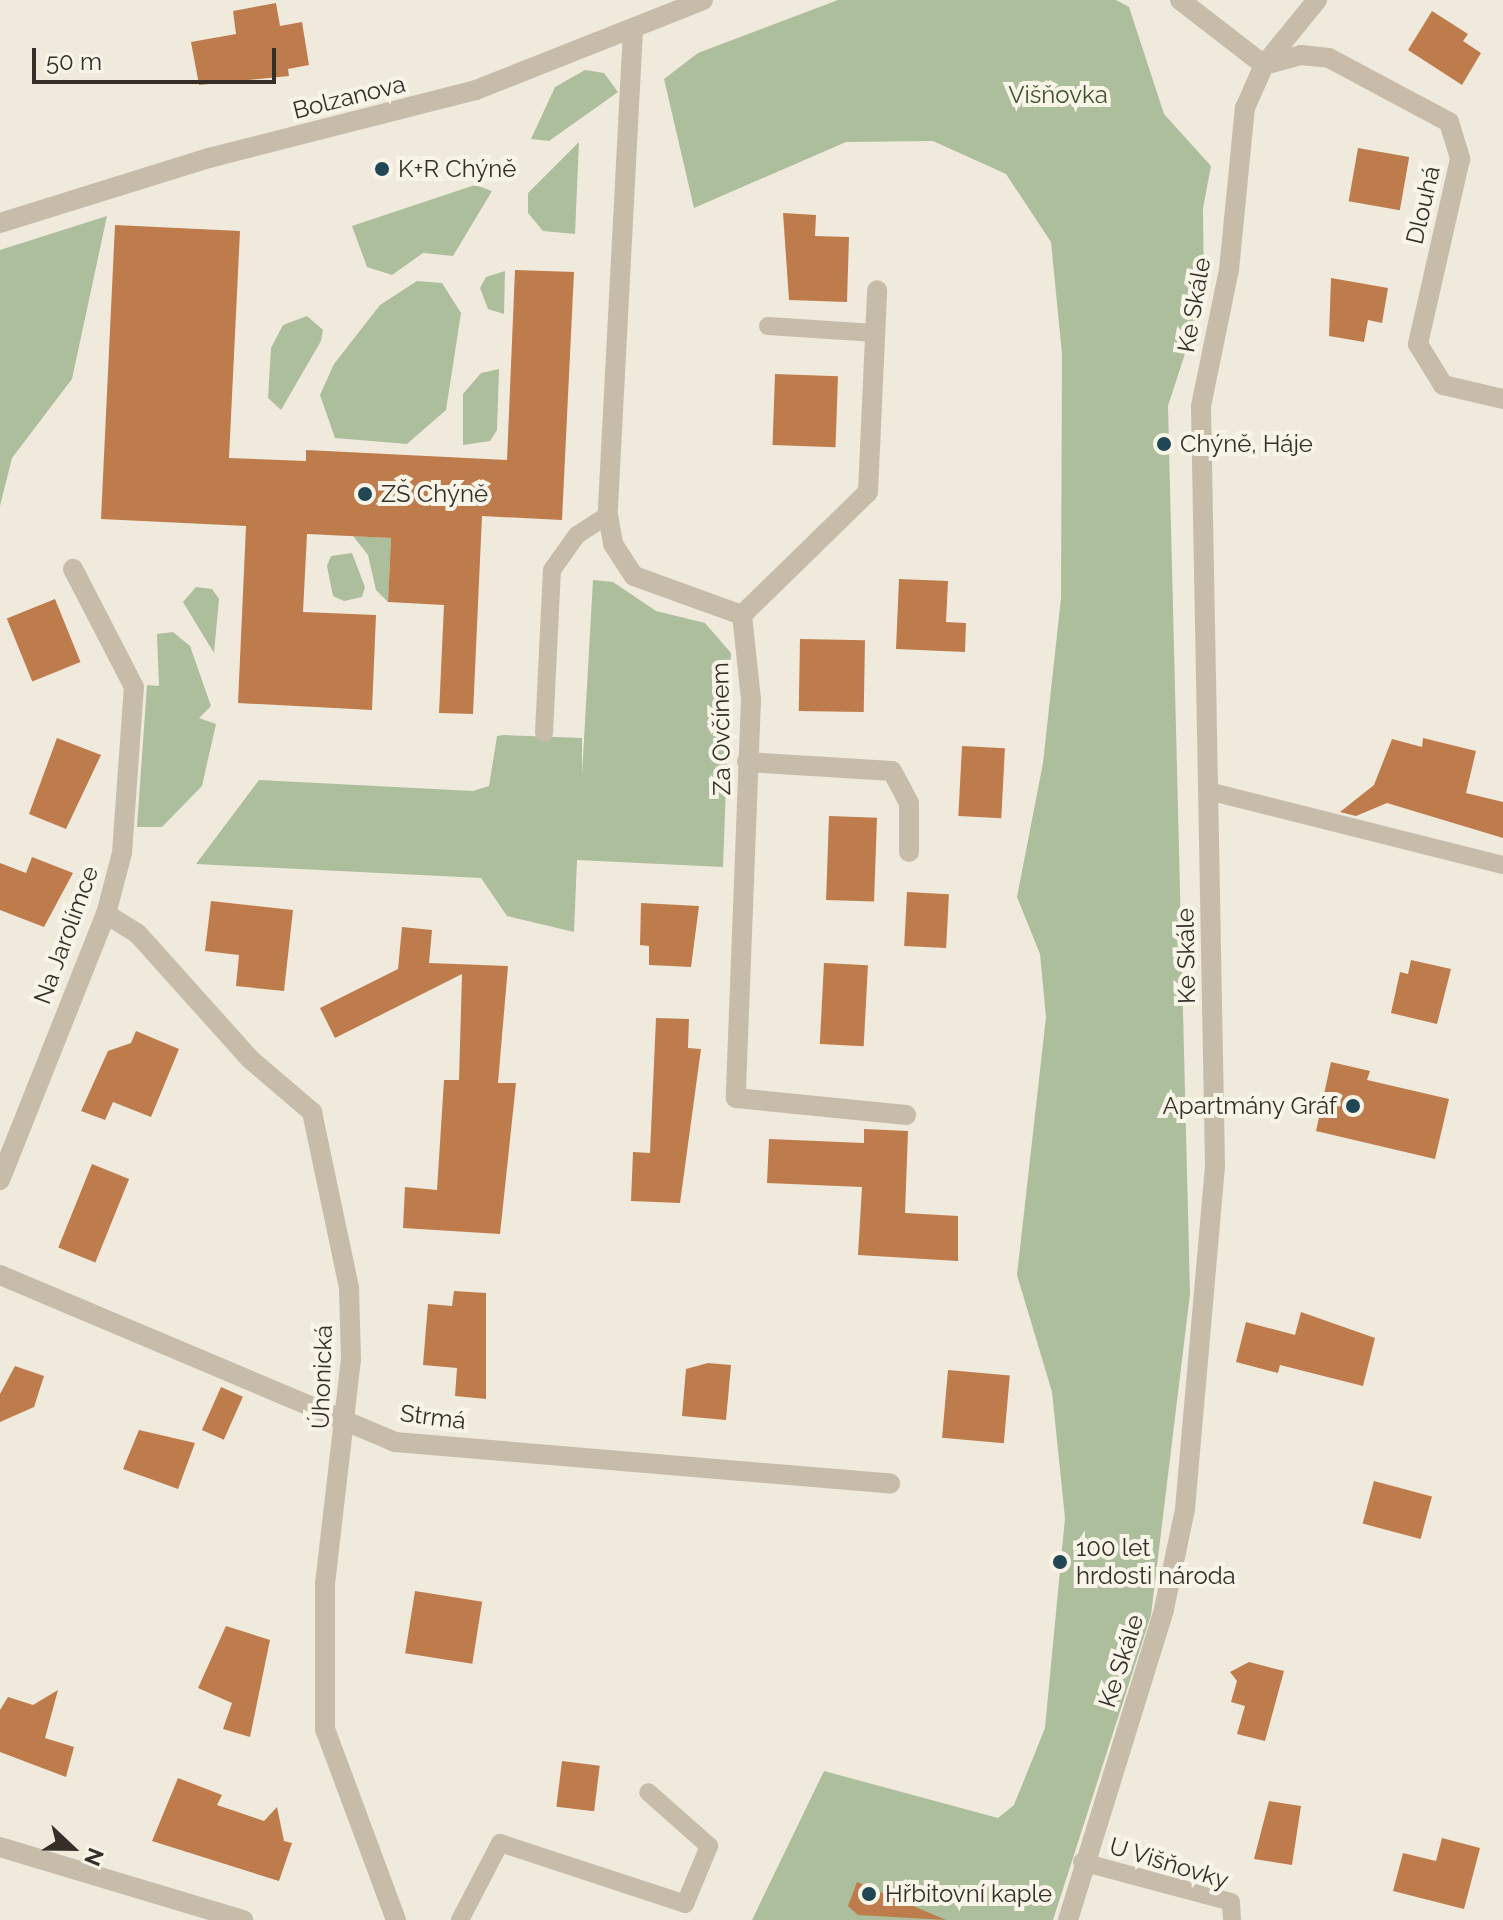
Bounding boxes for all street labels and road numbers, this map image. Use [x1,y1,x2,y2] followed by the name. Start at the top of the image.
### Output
[290,69,408,125] street label: Bolzanova
[1400,163,1446,247] street label: Dlouhá
[1171,255,1217,355] street label: Ke Skále
[705,662,737,796] street label: Za Ovčínem
[28,862,104,1008] street label: Na Jarolímce
[1171,908,1201,1004] street label: Ke Skále
[306,1324,338,1430] street label: Úhonická
[399,1399,467,1435] street label: Strmá
[1092,1611,1150,1711] street label: Ke Skále
[1106,1831,1232,1895] street label: U Višňovky

